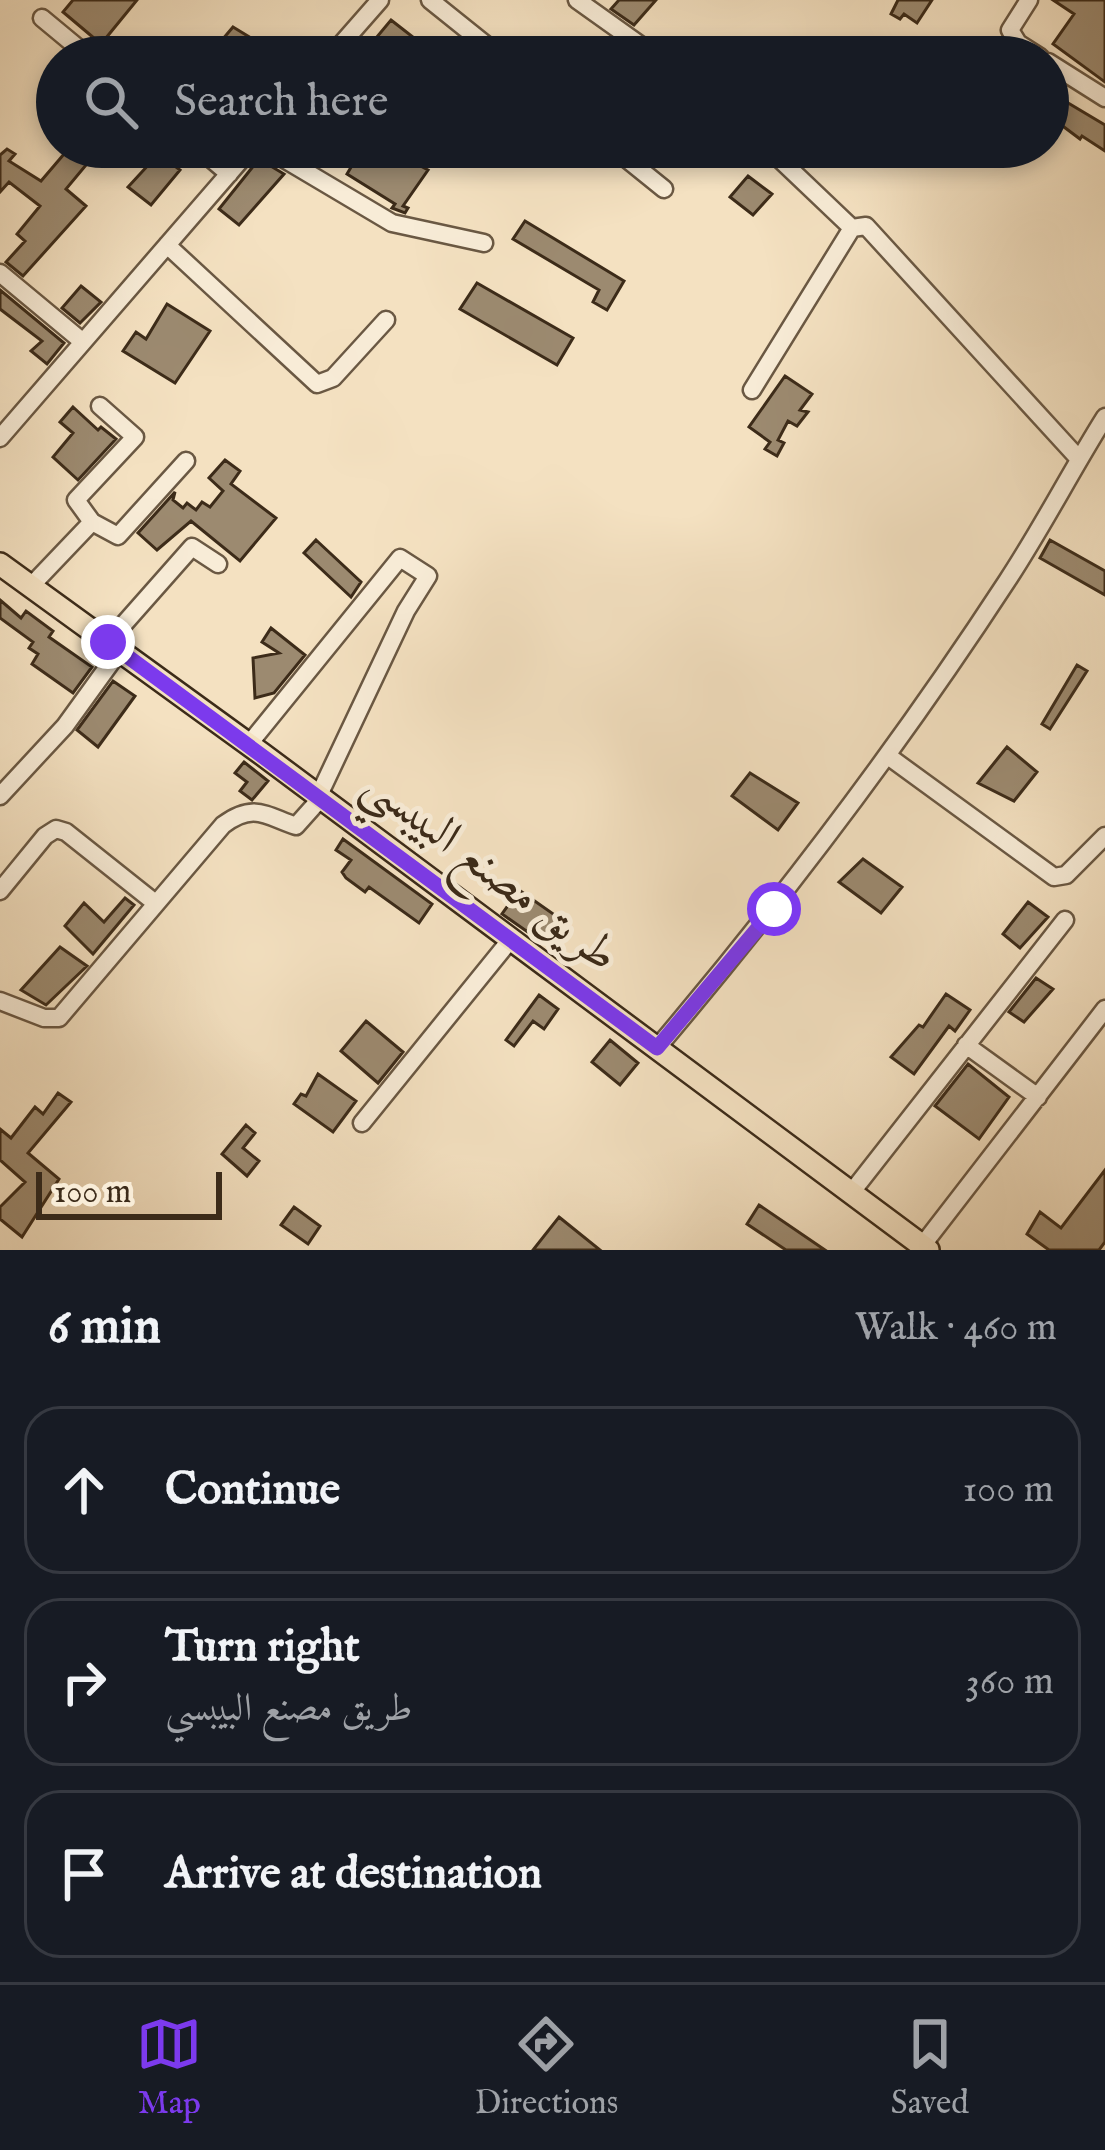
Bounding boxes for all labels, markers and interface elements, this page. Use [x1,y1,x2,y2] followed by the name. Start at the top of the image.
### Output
[36,36,1069,168] search box
[78,69,144,135] icon: search
[174,74,388,131] text: Search here
[81,615,135,669] route end
[344,755,630,995] street label: طريق مصنع البيبسي
[747,882,801,936] route start
[36,1166,222,1219] scale bar
[54,1172,131,1214] text: 100 m
[48,1296,161,1361] text: 6 min
[855,1304,1057,1353] text: Walk · 460 m
[51,1457,117,1523] icon: ahead
[165,1462,340,1519] text: Continue
[963,1466,1054,1515] text: 100 m
[165,1619,360,1676] text: Turn right
[51,1649,117,1715] icon: right
[965,1658,1054,1707] text: 360 m
[165,1685,413,1734] text: طريق مصنع البيبسي
[51,1841,117,1907] icon: arrive
[165,1846,542,1903] text: Arrive at destination
[136,2011,202,2125] tab: Map
[475,2011,618,2125] tab: Directions
[891,2011,969,2125] tab: Saved

